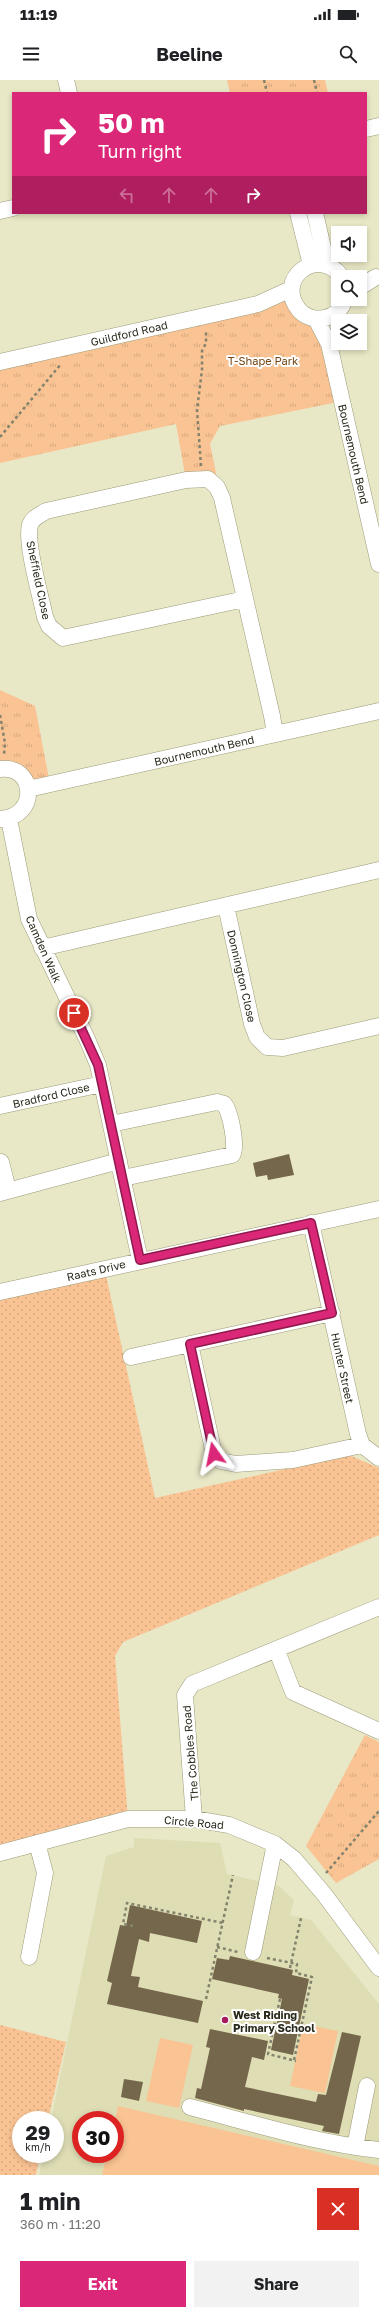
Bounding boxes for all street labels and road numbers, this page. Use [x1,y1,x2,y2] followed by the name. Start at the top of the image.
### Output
[89,318,169,348] street label: Guildford Road
[336,403,372,505] street label: Bournemouth Bend
[24,539,54,621] street label: Sheffield Close
[153,732,255,768] street label: Bournemouth Bend
[23,913,65,985] street label: Camden Walk
[225,928,259,1024] street label: Donnington Close
[11,1080,91,1110] street label: Bradford Close
[65,1257,127,1283] street label: Raats Drive
[329,1331,357,1405] street label: Hunter Street
[179,1705,201,1801] street label: The Cobbles Road
[164,1813,224,1831] street label: Circle Road

